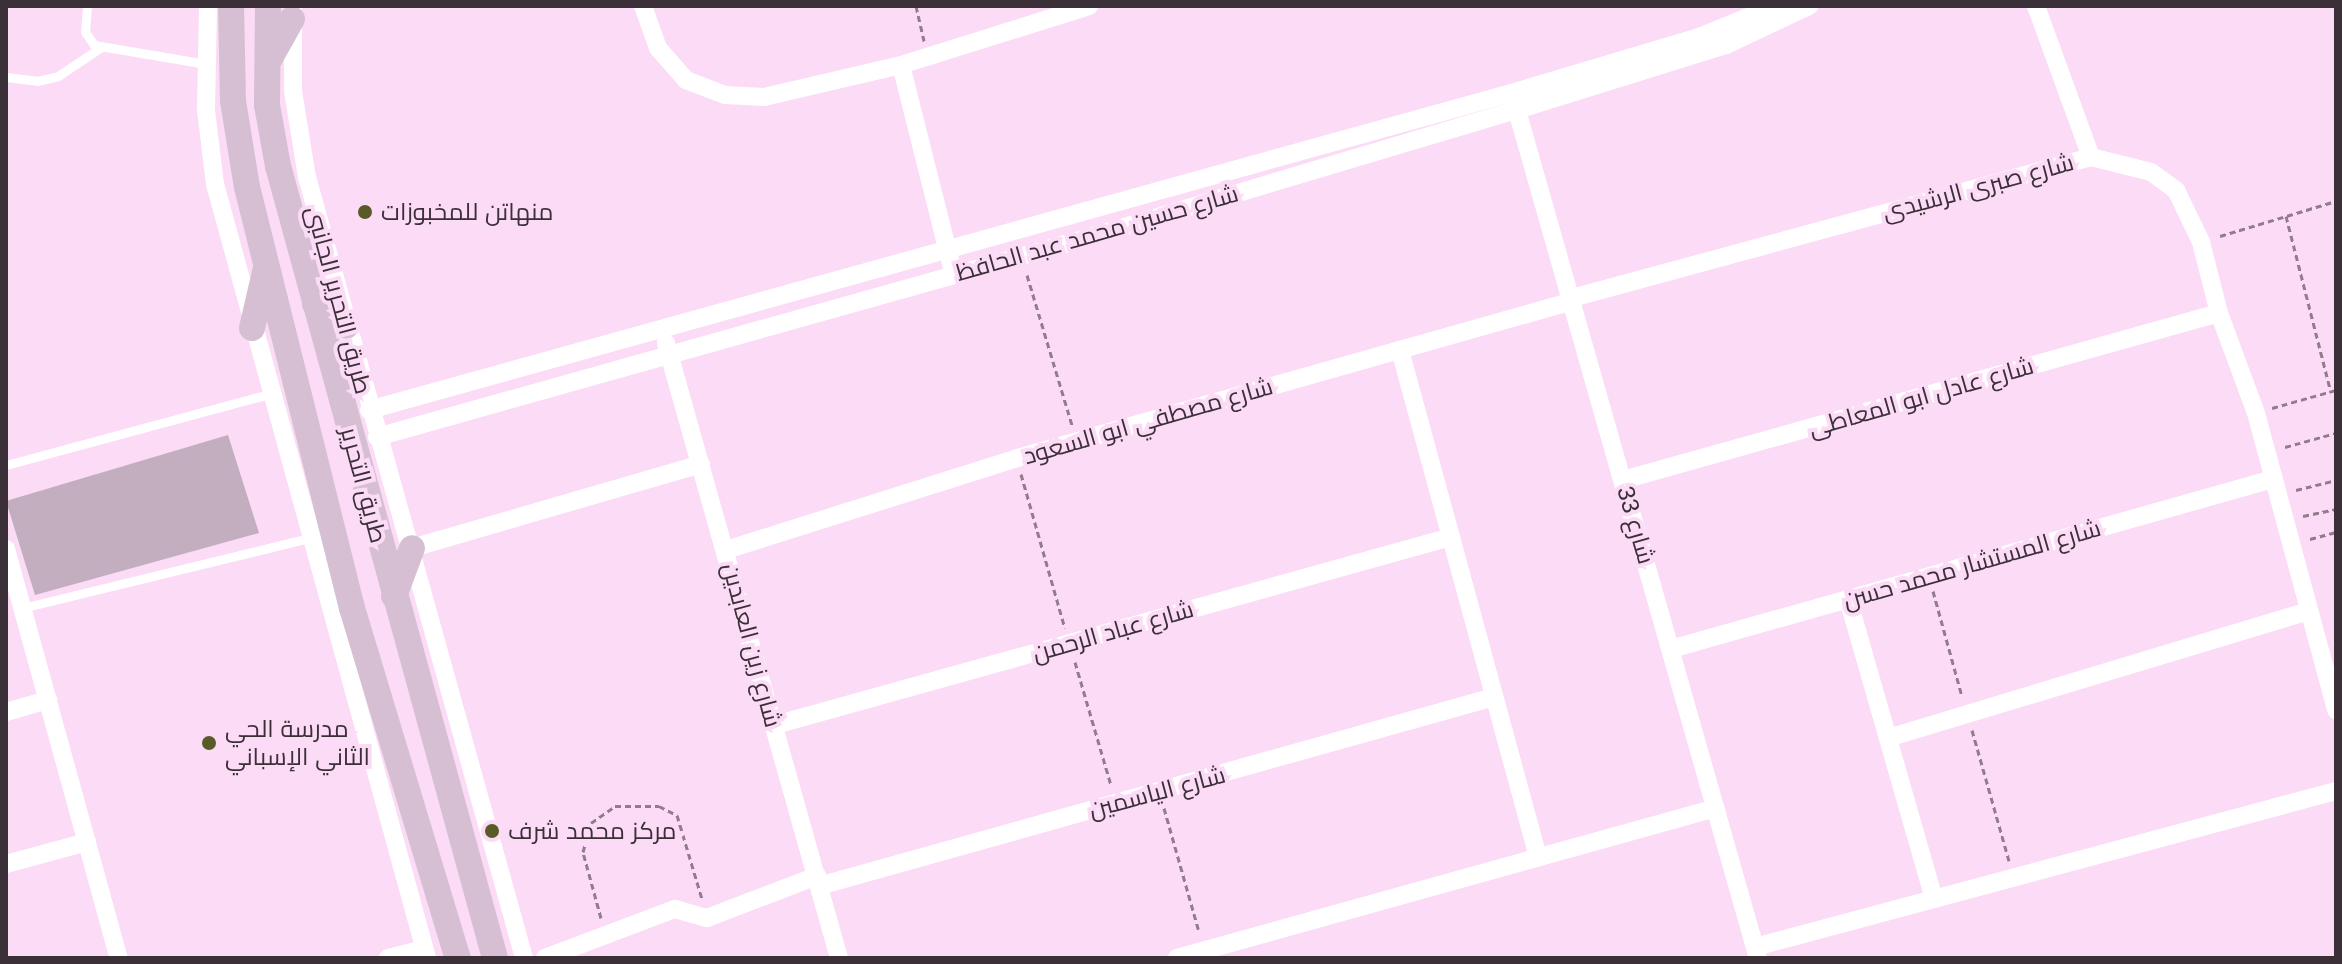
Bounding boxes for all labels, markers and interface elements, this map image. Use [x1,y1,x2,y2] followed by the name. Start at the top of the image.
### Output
[1879,148,2077,226] street label: شارع صبرى الرشيدى
[953,179,1241,287] street label: شارع حسين محمد عبد الحافظ
[381,198,554,226] place label: منهاتن للمخبوزات
[300,203,378,397] street label: طريق التحرير الجانبى
[356,203,374,221] marker: منهاتن للمخبوزات
[1805,351,2037,443] street label: شارع عادل ابو المعاطى
[1020,372,1276,470] street label: شارع مصطفي ابو السعود
[335,424,393,546] street label: طريق التحرير
[1611,483,1661,567] street label: شارع 33
[1840,513,2104,615] street label: شارع المستشار محمد حسن
[716,560,788,730] street label: شارع زين العابدين
[1029,594,1197,668] street label: شارع عباد الرحمن
[225,715,370,771] place label: مدرسة الحي الثاني الإسباني
[200,734,218,752] marker: مدرسة الحي الثاني الإسباني
[1086,760,1228,824] street label: شارع الياسمين
[508,817,676,845] place label: مركز محمد شرف
[483,822,501,840] marker: مركز محمد شرف

